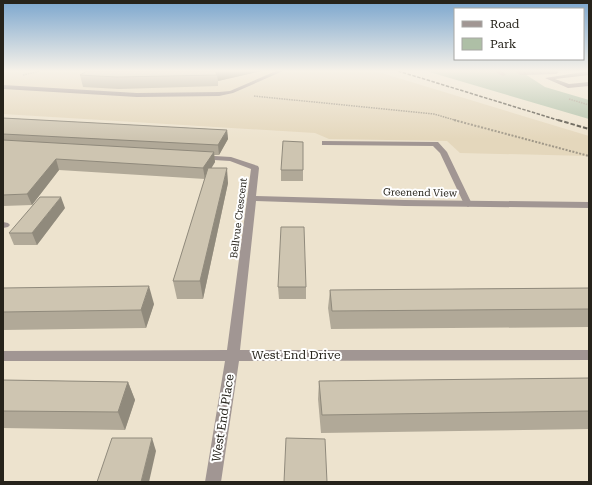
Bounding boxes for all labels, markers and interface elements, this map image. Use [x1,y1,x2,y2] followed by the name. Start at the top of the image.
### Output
[454,8,584,60] legend
[490,17,520,31] text: Road
[490,37,517,51] text: Park
[228,177,249,259] street label: Bellvue Crescent
[383,186,458,199] street label: Greenend View
[252,348,341,362] street label: West End Drive
[209,373,237,463] street label: West End Place

